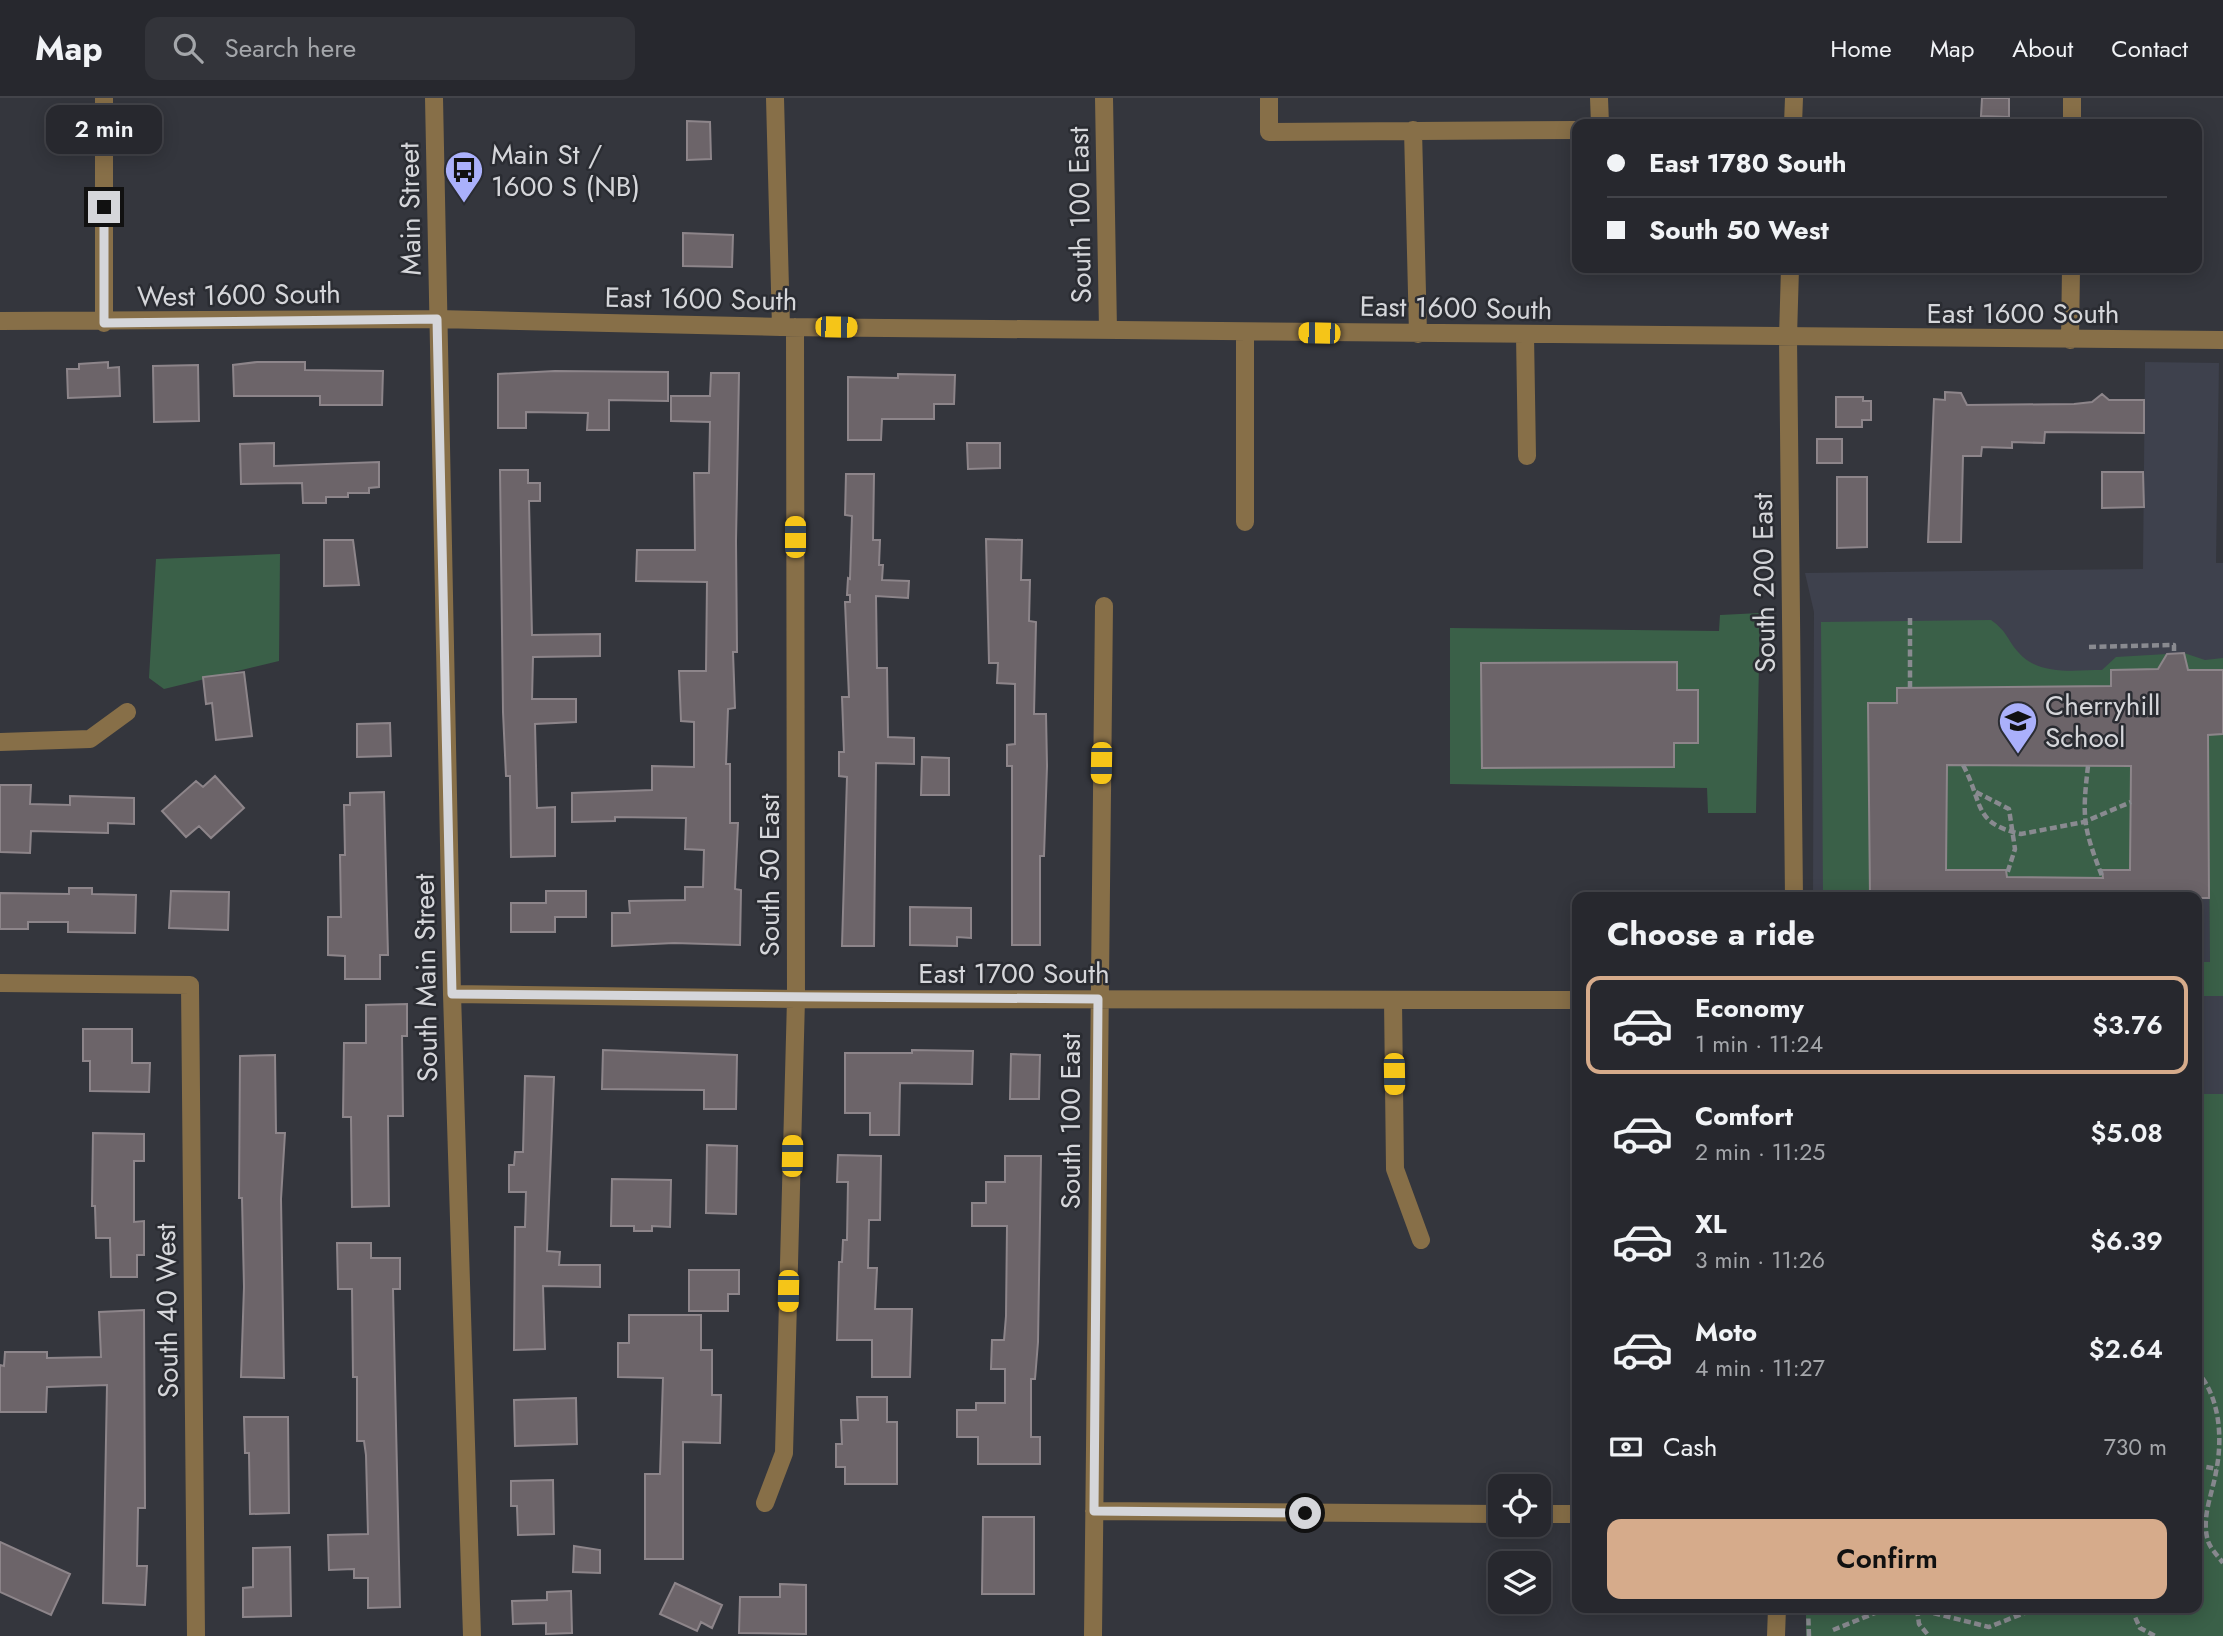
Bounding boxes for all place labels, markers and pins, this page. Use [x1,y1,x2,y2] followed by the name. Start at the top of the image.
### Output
[491,134,640,207] place label: Main St / 1600 S (NB)
[443,149,485,204] bus stop icon: Main St / 1600 S (NB)
[2045,685,2161,758] place label: Cherryhill School
[1997,700,2039,755] school or university icon: Cherryhill School

